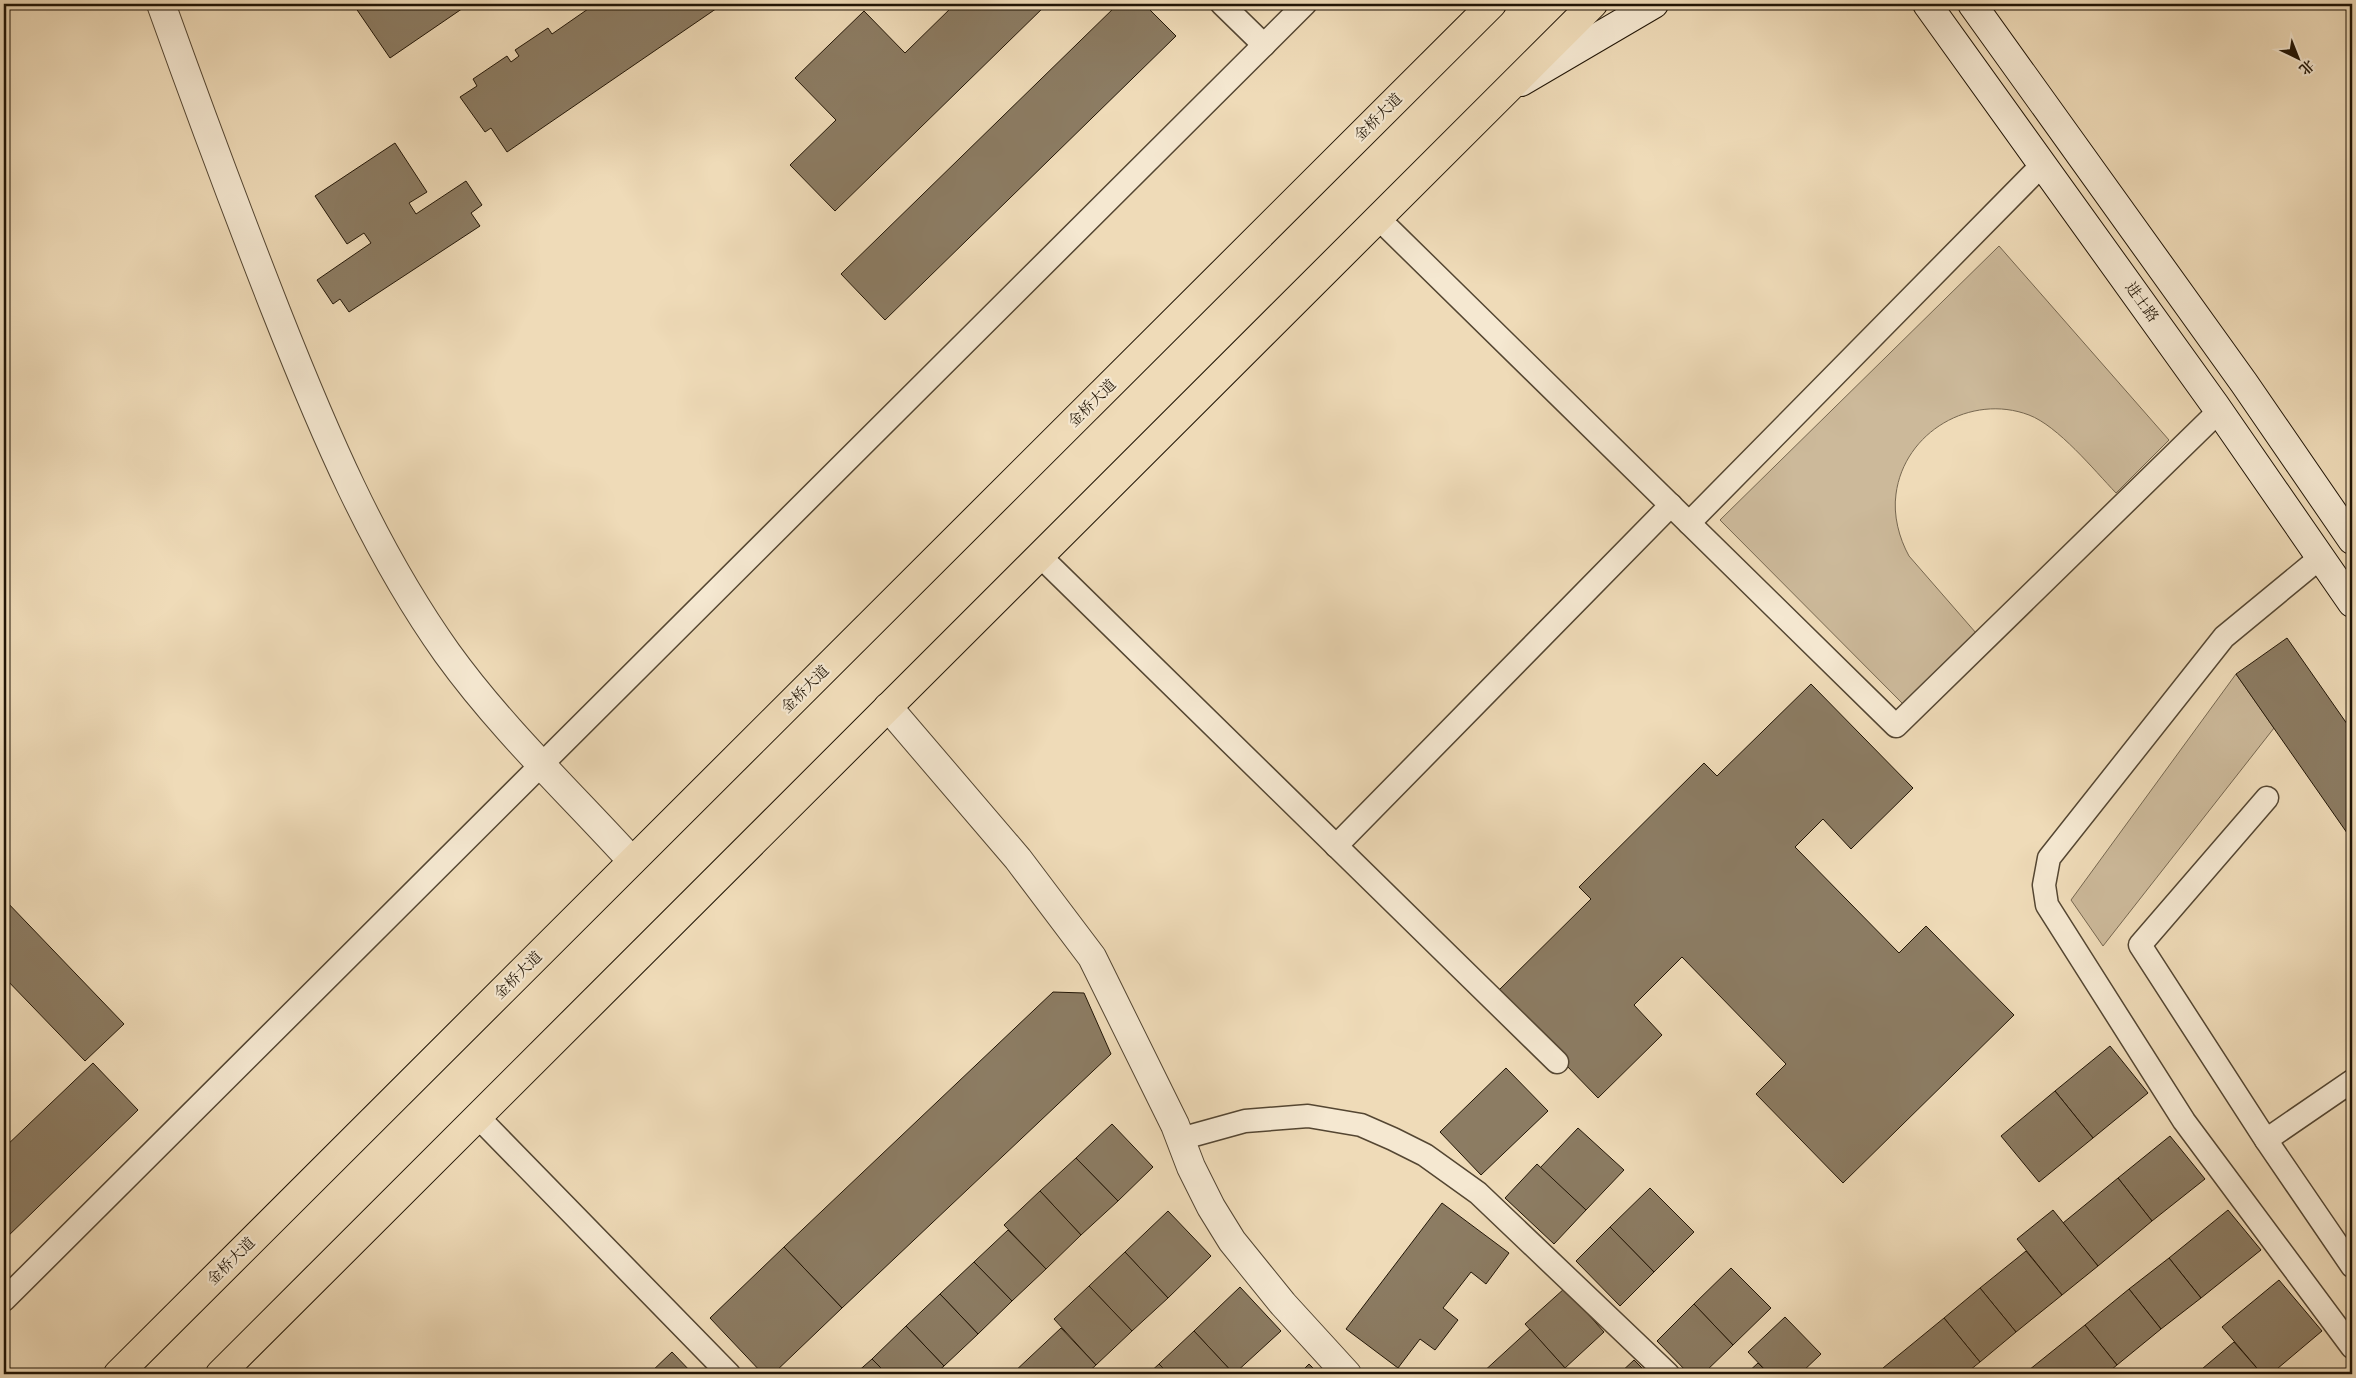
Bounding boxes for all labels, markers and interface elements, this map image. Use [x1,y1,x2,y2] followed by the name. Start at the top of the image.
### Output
[2274,32,2324,82] north arrow
[2294,54,2317,78] text: 北
[1350,89,1408,147] street label: 金桥大道
[2119,279,2163,327] street label: 进士路
[1064,375,1122,433] street label: 金桥大道
[777,661,835,719] street label: 金桥大道
[490,947,548,1005] street label: 金桥大道
[203,1233,261,1291] street label: 金桥大道

